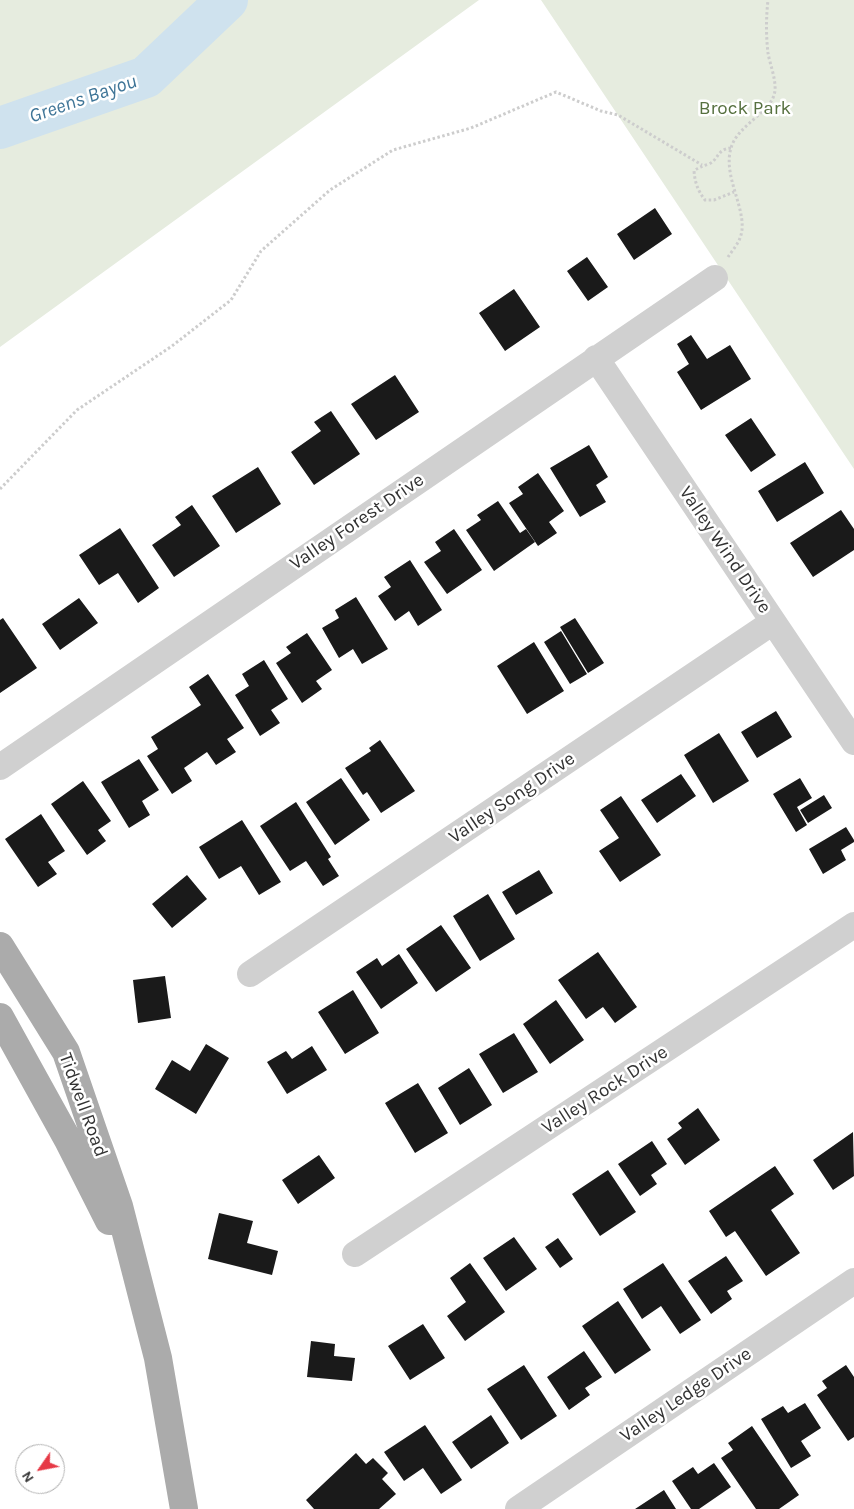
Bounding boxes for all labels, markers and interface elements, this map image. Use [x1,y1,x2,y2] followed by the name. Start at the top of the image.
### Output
[26,69,140,129] water label: Greens Bayou
[699,98,791,120] park label: Brock Park
[286,469,428,575] street label: Valley Forest Drive
[674,482,776,618] street label: Valley Wind Drive
[445,747,579,849] street label: Valley Song Drive
[538,1041,672,1139] street label: Valley Rock Drive
[54,1050,112,1160] street label: Tidwell Road
[616,1343,756,1447] street label: Valley Ledge Drive
[15,1444,65,1494] north arrow
[18,1468,38,1486] text: N

